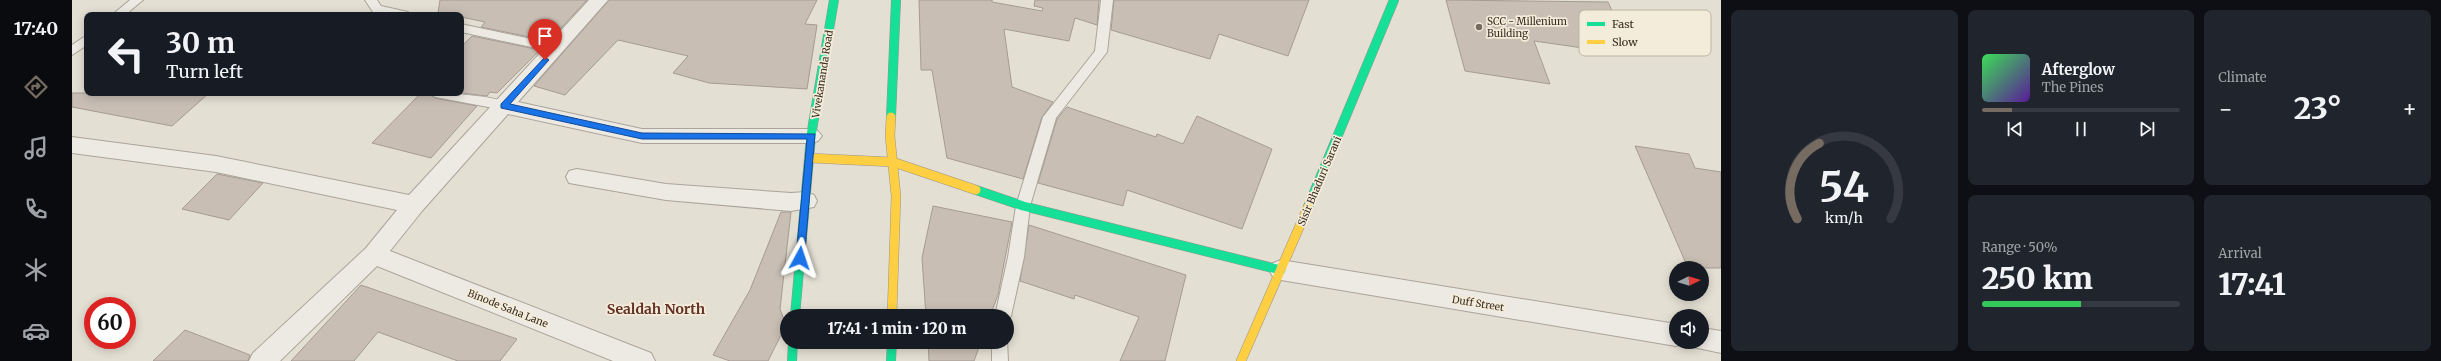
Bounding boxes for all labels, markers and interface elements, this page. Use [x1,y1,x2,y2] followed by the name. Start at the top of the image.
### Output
[1579,10,1711,56] legend
[1487,15,1567,40] place label: SCC - Millenium Building
[14,17,58,40] text: 17:40
[1612,17,1635,31] text: Fast
[528,19,562,60] pin
[1474,22,1484,32] marker: SCC - Millenium Building
[166,25,235,61] text: 30 m
[534,25,556,47] icon: arrive
[100,28,152,80] icon: left
[809,29,836,120] street label: Vivekananda Road
[1612,35,1638,49] text: Slow
[166,60,243,83] text: Turn left
[2042,60,2115,79] text: Afterglow
[2218,69,2266,86] text: Climate
[22,73,50,101] icon: directions
[2042,79,2104,96] text: The Pines
[2294,89,2342,127] text: 23°
[2218,95,2233,123] text: −
[2402,95,2417,123] text: +
[2004,118,2026,140] icon: previous
[2070,118,2092,140] icon: pause
[2136,118,2158,140] icon: next
[22,134,50,162] icon: music
[1295,134,1344,228] street label: Sisir Bhaduri Sarani
[1819,160,1869,212] text: 54
[22,195,50,223] icon: phone
[1825,208,1864,226] text: km/h
[779,237,821,279] position arrow
[1982,239,2057,256] text: Range · 50%
[2218,245,2262,262] text: Arrival
[22,256,50,284] icon: climate
[1982,259,2093,297] text: 250 km
[1669,261,1709,301] north arrow
[1669,261,1709,349] map controls
[2218,265,2286,303] text: 17:41
[466,286,550,331] street label: Binode Saha Lane
[1451,293,1505,314] street label: Duff Street
[84,297,136,349] speed limit sign: 60
[607,300,706,318] district label: Sealdah North
[1669,309,1709,349] button: sound
[22,317,50,345] icon: car
[828,319,966,338] text: 17:41 · 1 min · 120 m

